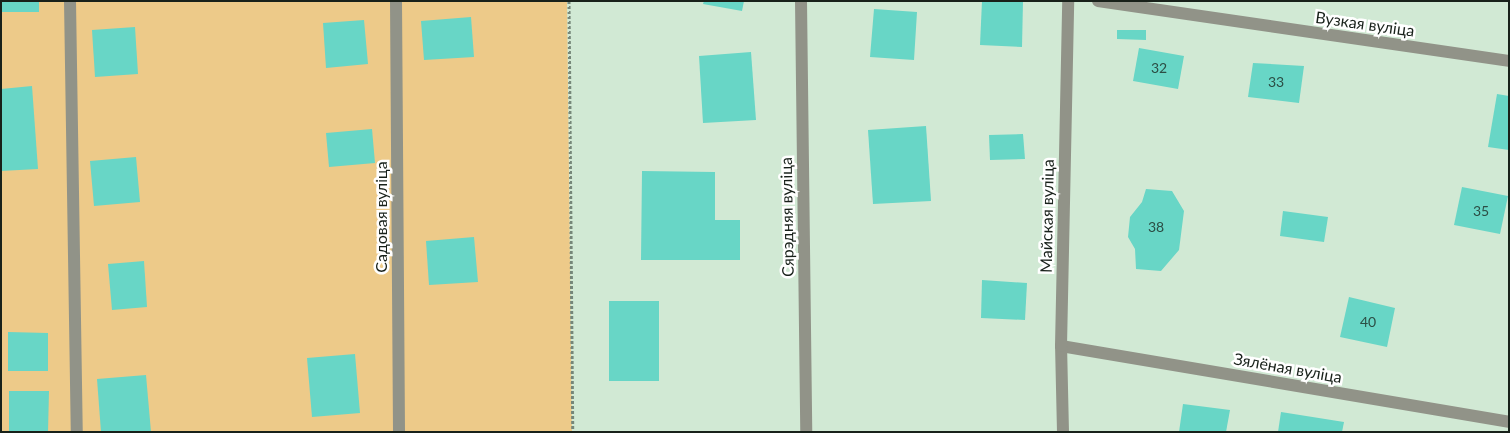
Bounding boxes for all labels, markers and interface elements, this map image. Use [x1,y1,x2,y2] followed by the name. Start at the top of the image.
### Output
[1314,8,1416,40] street label: Вузкая вуліца
[1151,60,1167,76] house number: 32
[1268,74,1284,90] house number: 33
[776,157,798,277] street label: Сярэдняя вуліца
[1036,159,1058,273] street label: Майская вуліца
[371,161,391,273] street label: Садовая вуліца
[1473,203,1489,219] house number: 35
[1148,219,1164,235] house number: 38
[1360,314,1376,330] house number: 40
[1232,349,1344,387] street label: Зялёная вуліца

